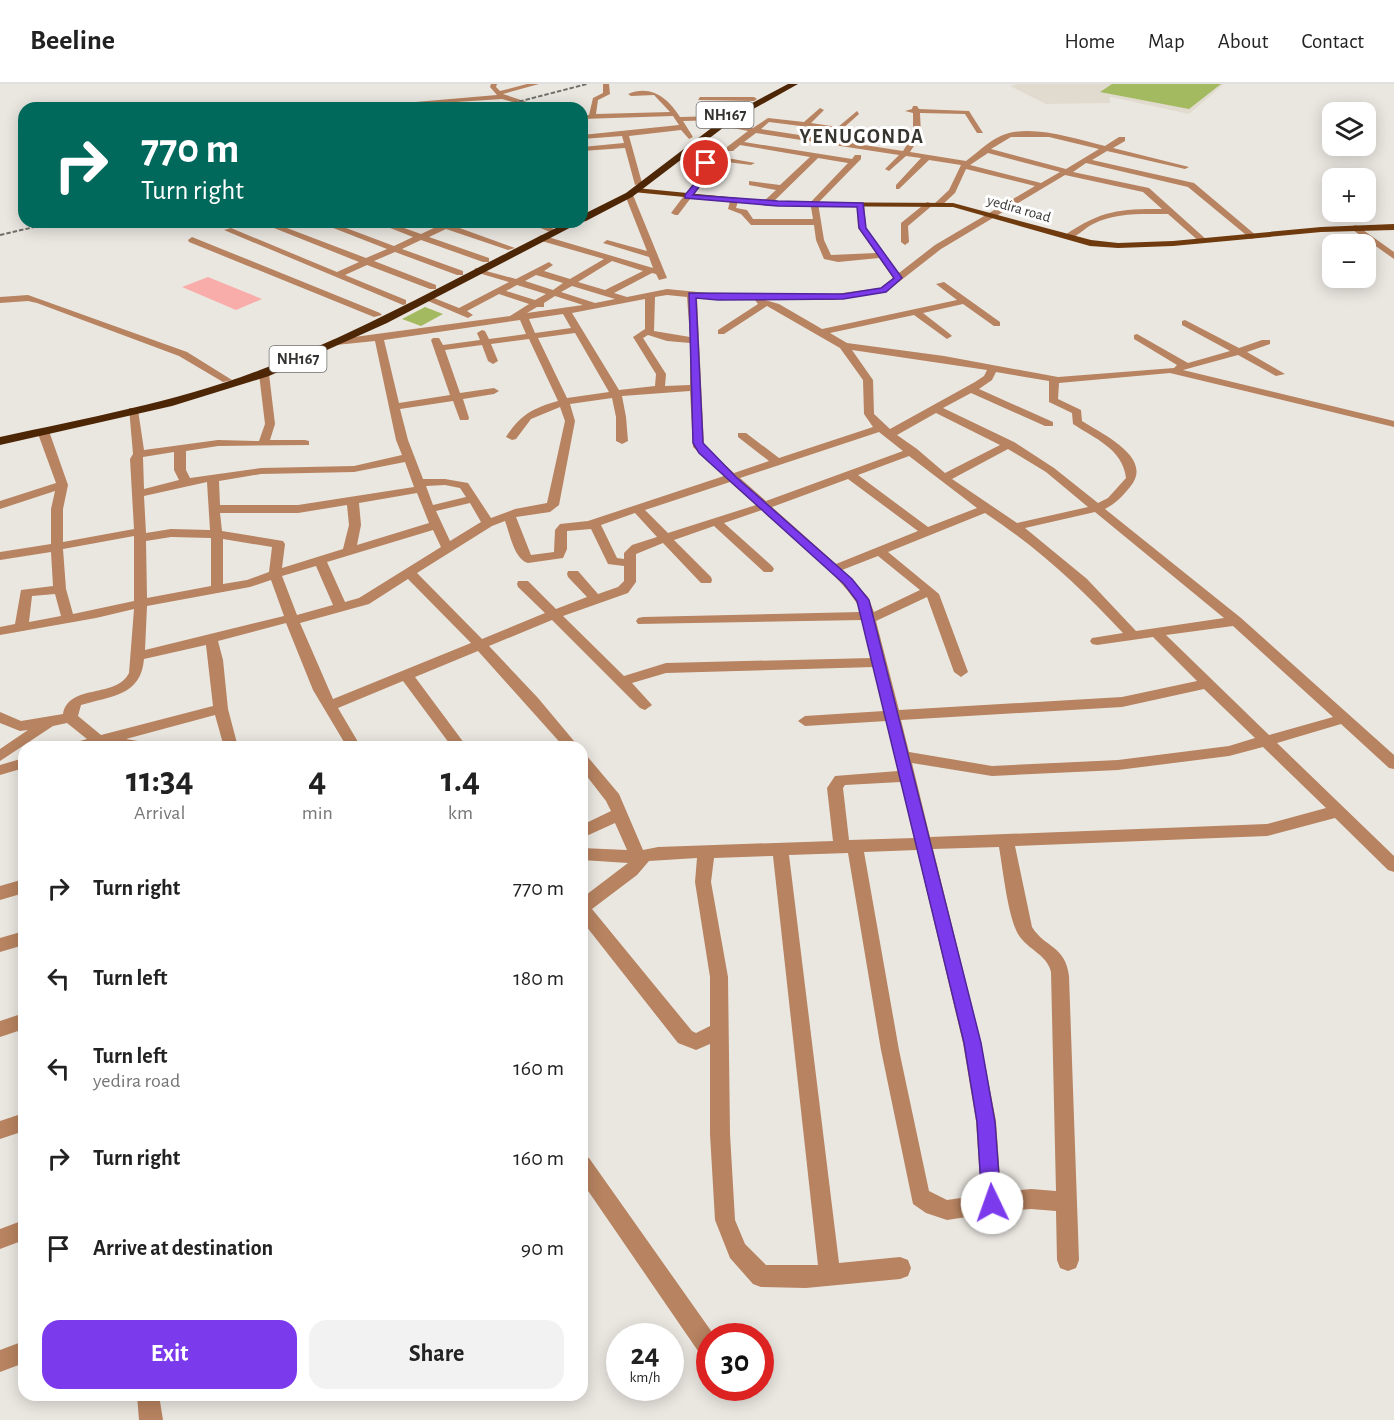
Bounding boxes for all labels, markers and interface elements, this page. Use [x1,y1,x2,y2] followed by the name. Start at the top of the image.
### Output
[30,27,115,55] text: Beeline
[1064,31,1115,52] text: Home
[1148,31,1185,52] text: Map
[1218,31,1268,52] text: About
[1301,31,1364,52] text: Contact
[696,102,754,128] road number: NH167
[1322,102,1376,288] map controls
[1322,102,1376,156] button: layers
[42,126,120,204] icon: right
[800,127,924,147] district label: YENUGONDA
[141,128,239,170] text: 770 m
[680,137,731,188] pin
[689,146,722,179] icon: arrive
[1322,168,1376,222] button: +
[141,177,244,204] text: Turn right
[984,192,1053,225] street label: yedira road
[1322,234,1376,288] button: −
[270,346,326,372] road number: NH167
[126,762,194,798] text: 11:34
[308,762,326,798] text: 4
[441,762,480,798] text: 1.4
[134,803,186,823] text: Arrival
[302,803,333,823] text: min
[448,803,473,823] text: km
[42,872,75,905] icon: right
[93,877,180,899] text: Turn right
[513,877,564,899] text: 770 m
[42,962,75,995] icon: left
[93,967,167,989] text: Turn left
[513,967,564,989] text: 180 m
[93,1045,167,1067] text: Turn left
[42,1052,75,1085] icon: left
[513,1057,564,1079] text: 160 m
[93,1071,180,1091] text: yedira road
[42,1142,75,1175] icon: right
[93,1147,180,1169] text: Turn right
[513,1147,564,1169] text: 160 m
[960,1171,1024,1235] position arrow
[42,1232,75,1265] icon: arrive
[93,1237,273,1259] text: Arrive at destination
[521,1237,564,1259] text: 90 m
[42,1320,297,1389] button: Exit
[309,1320,564,1389] button: Share
[696,1323,774,1401] speed limit sign: 30
[630,1340,660,1370] text: 24
[630,1370,660,1385] text: km/h

